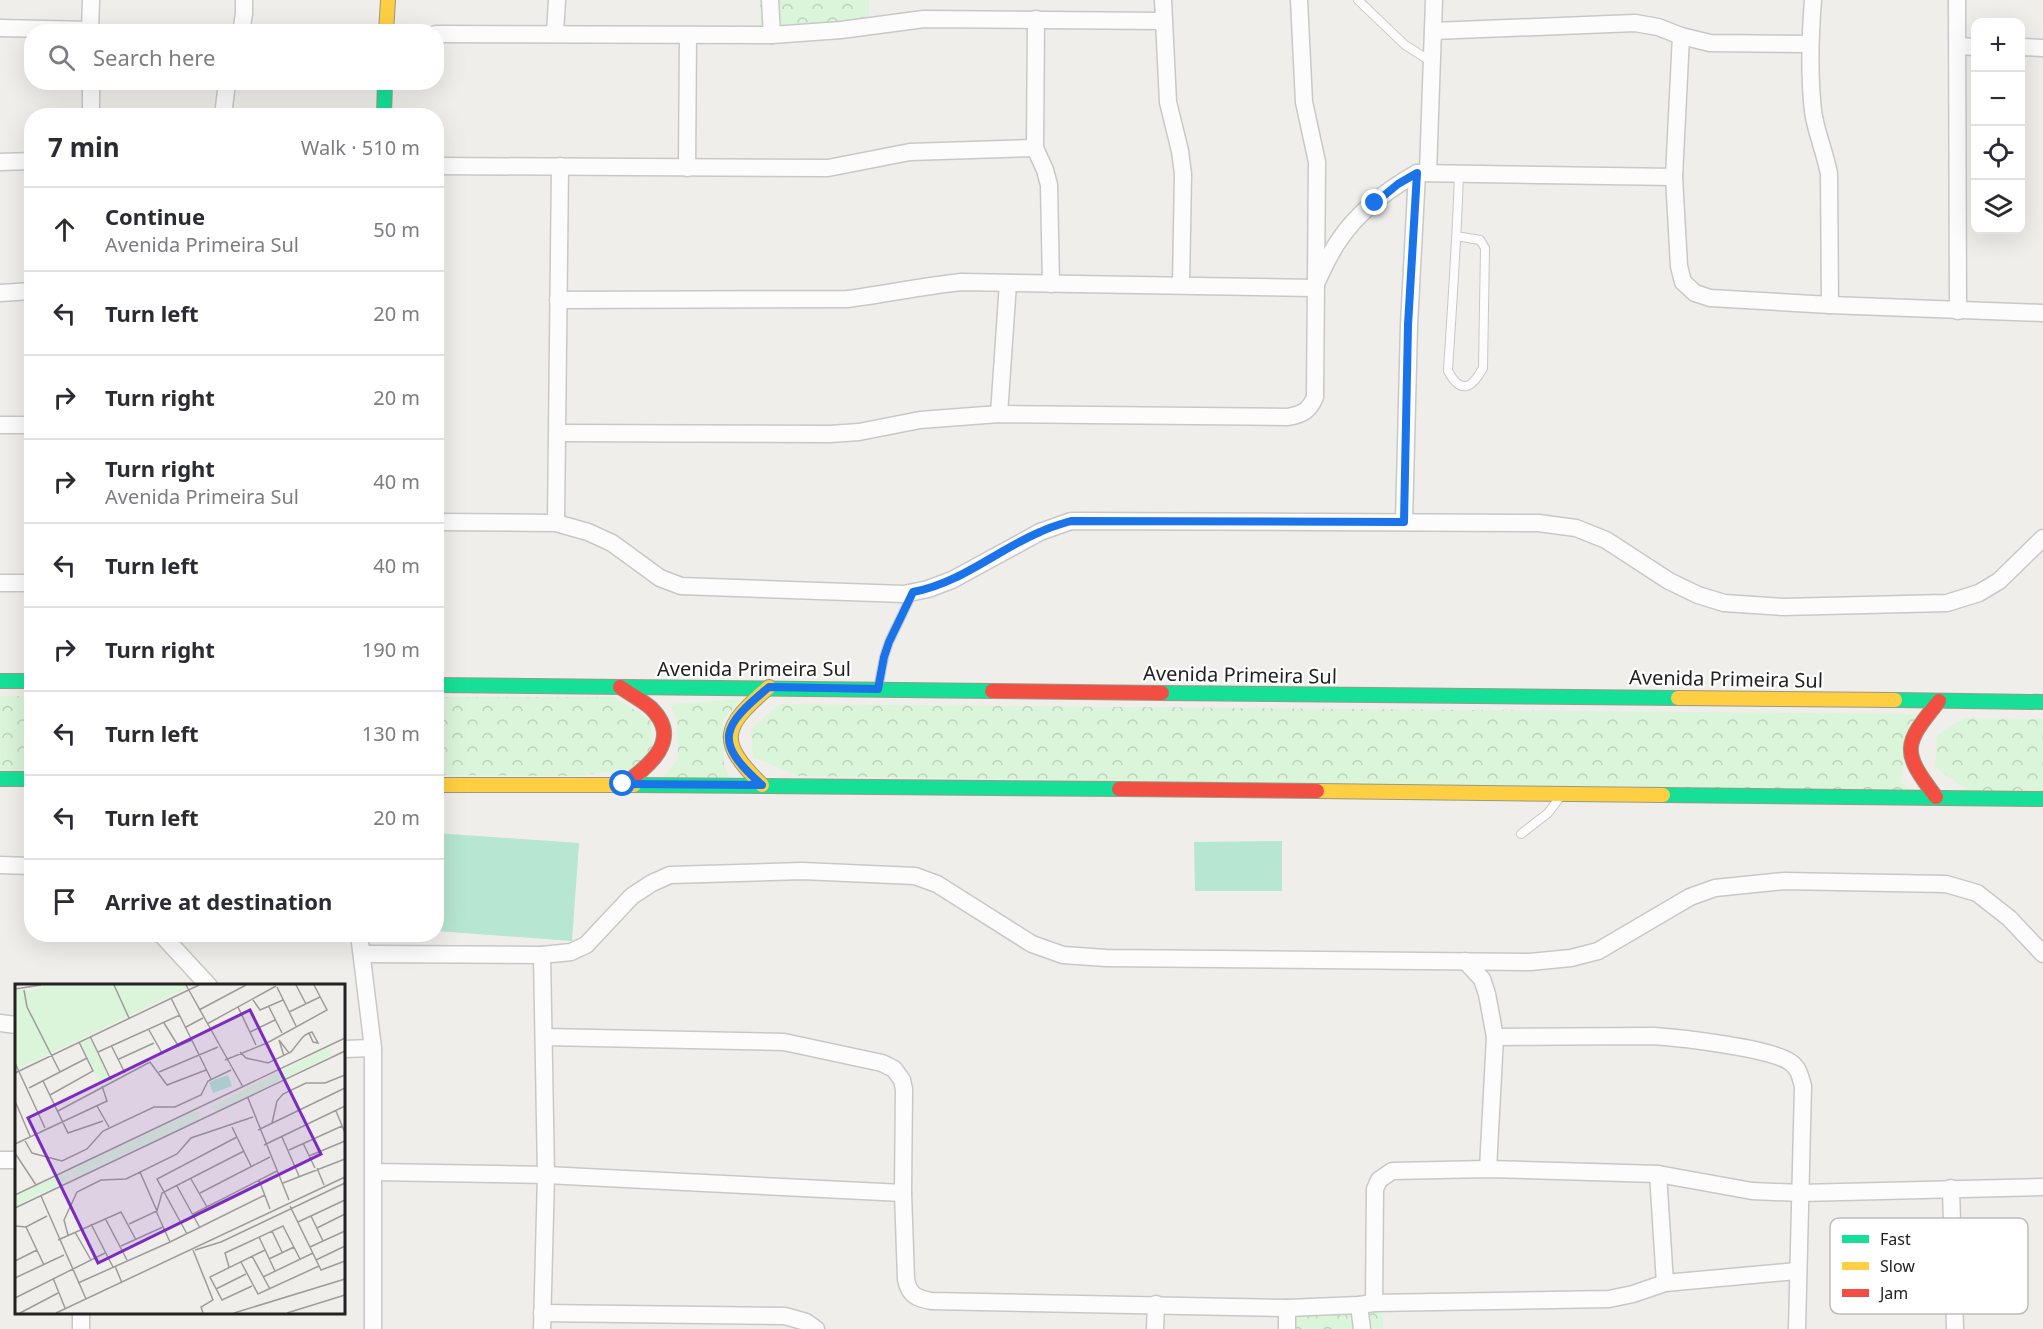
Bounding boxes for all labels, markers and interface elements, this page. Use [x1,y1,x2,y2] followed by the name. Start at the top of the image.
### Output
[1971,18,2025,234] map controls
[1971,18,2025,72] button: +
[24,24,444,90] search box
[45,41,78,74] icon: search
[93,42,215,72] text: Search here
[1971,72,2025,126] button: −
[1971,126,2025,180] button: locate
[48,129,120,165] text: 7 min
[301,134,420,161] text: Walk · 510 m
[1971,180,2025,234] button: layers
[1361,189,1387,215] route end
[105,201,205,231] text: Continue
[48,213,81,246] icon: ahead
[373,216,420,243] text: 50 m
[105,231,299,258] text: Avenida Primeira Sul
[48,297,81,330] icon: left
[105,298,199,328] text: Turn left
[373,300,420,327] text: 20 m
[48,381,81,414] icon: right
[105,382,215,412] text: Turn right
[373,384,420,411] text: 20 m
[105,453,215,483] text: Turn right
[48,465,81,498] icon: right
[373,468,420,495] text: 40 m
[105,483,299,510] text: Avenida Primeira Sul
[48,549,81,582] icon: left
[105,550,199,580] text: Turn left
[373,552,420,579] text: 40 m
[48,633,81,666] icon: right
[105,634,215,664] text: Turn right
[362,636,420,663] text: 190 m
[657,655,851,682] street label: Avenida Primeira Sul
[1143,659,1337,690] street label: Avenida Primeira Sul
[1629,663,1823,694] street label: Avenida Primeira Sul
[48,717,81,750] icon: left
[105,718,199,748] text: Turn left
[362,720,420,747] text: 130 m
[609,770,635,796] route start
[48,801,81,834] icon: left
[105,802,199,832] text: Turn left
[373,804,420,831] text: 20 m
[48,885,81,918] icon: arrive
[105,886,332,916] text: Arrive at destination
[15,984,345,1314] inset map
[1830,1218,2028,1314] legend
[1880,1228,1911,1250] text: Fast
[1880,1255,1915,1277] text: Slow
[1878,1282,1908,1304] text: Jam

